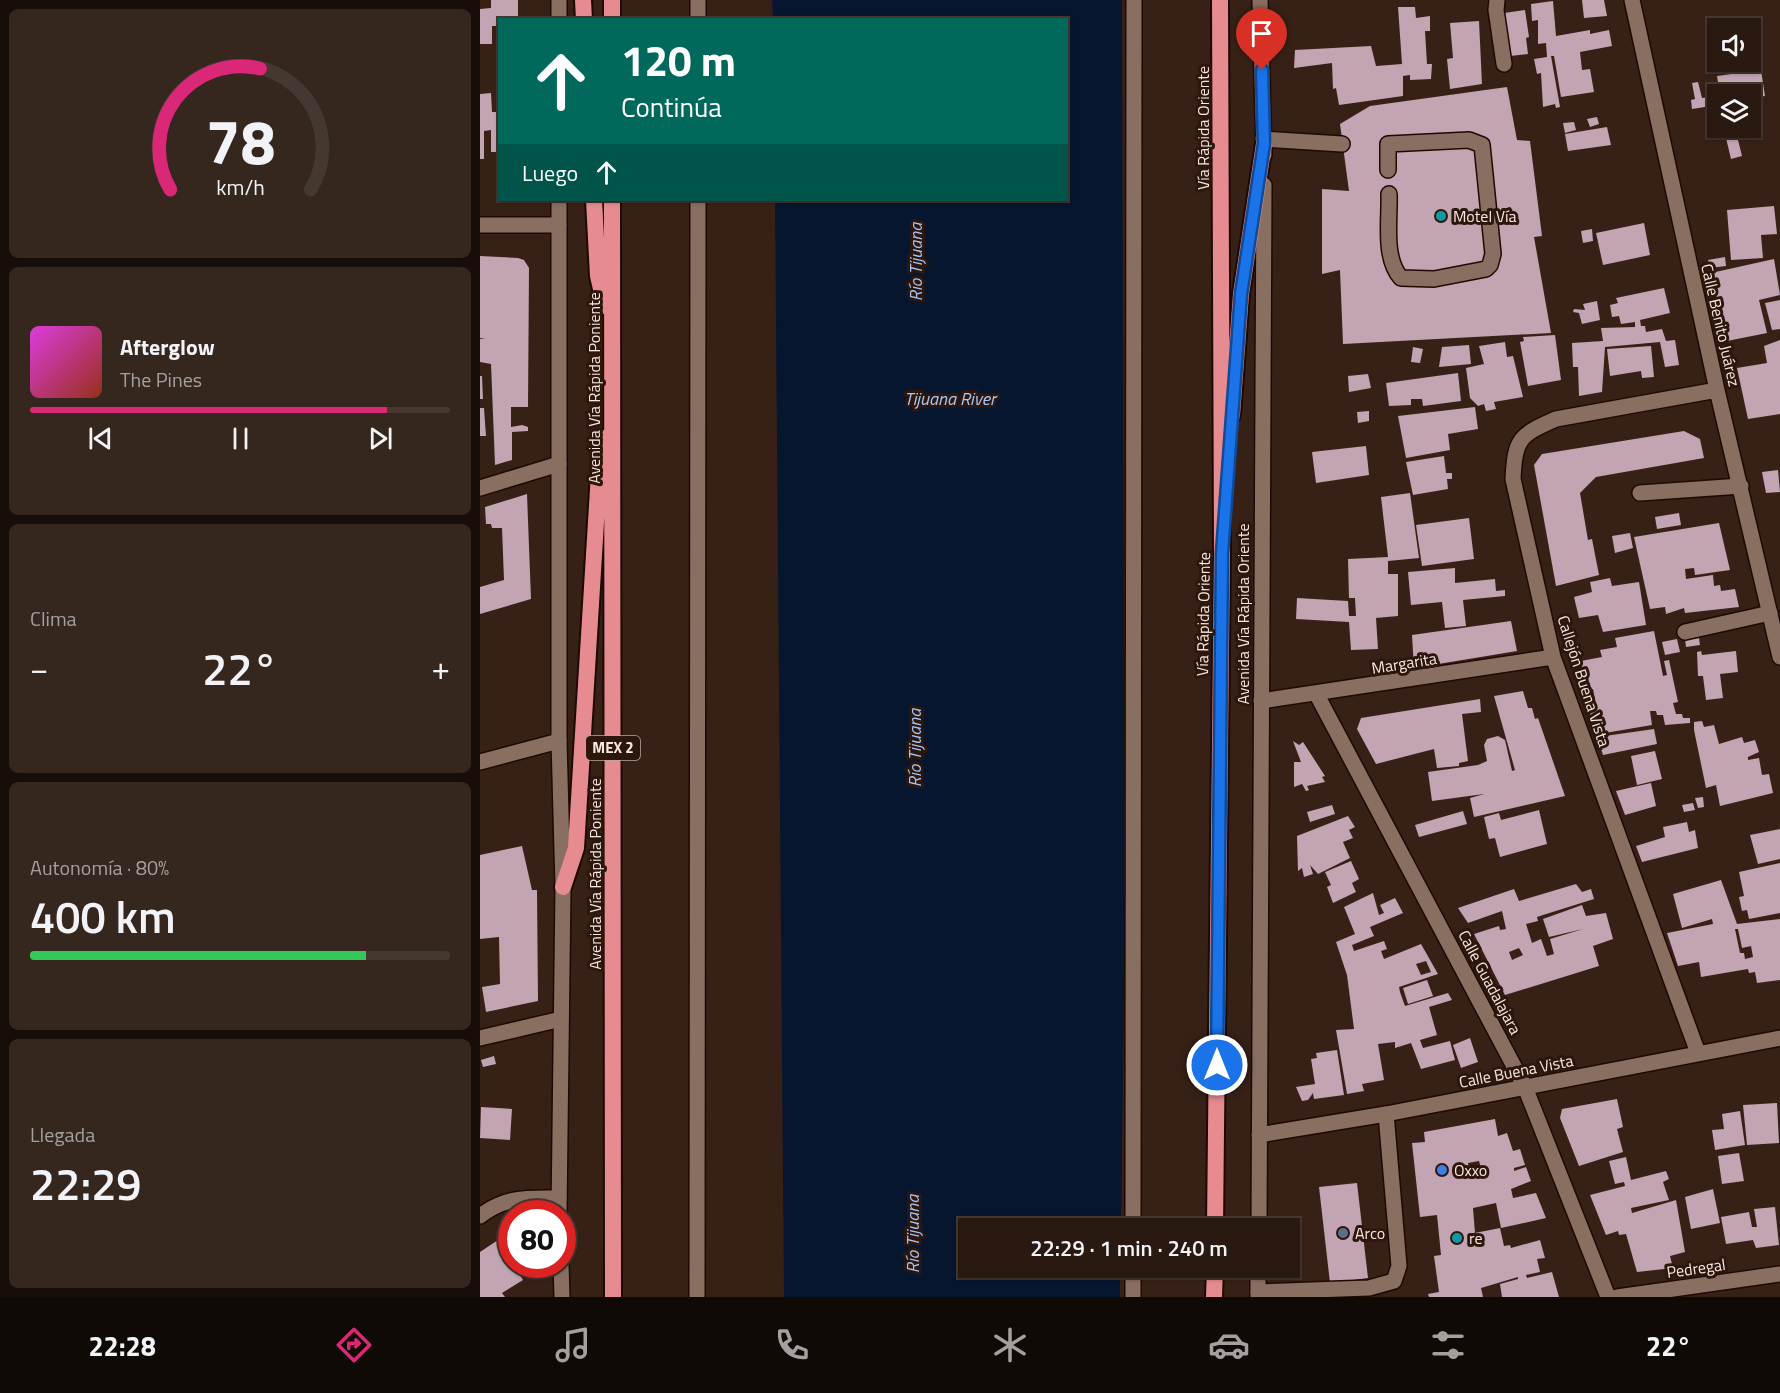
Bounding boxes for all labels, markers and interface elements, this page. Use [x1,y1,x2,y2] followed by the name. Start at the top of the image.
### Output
[1236,8,1287,70] pin
[1245,17,1278,50] icon: arrive
[1707,18,1761,138] map controls
[1707,18,1761,72] button: sound
[621,28,736,92] text: 120 m
[522,42,600,120] icon: ahead
[1191,66,1215,190] street label: Vía Rápida Oriente
[1707,84,1761,138] button: layers
[621,86,722,127] text: Continúa
[205,93,275,188] text: 78
[522,156,578,190] text: Luego
[590,156,623,189] icon: ahead
[216,172,264,204] text: km/h
[1453,204,1517,228] place label: Motel Vía
[1434,209,1448,223] marker: Motel Vía
[902,222,929,301] water label: Río Tijuana
[1695,261,1747,389] street label: Calle Benito Juárez
[582,292,606,484] street label: Avenida Vía Rápida Poniente
[120,330,215,364] text: Afterglow
[120,364,202,395] text: The Pines
[904,385,998,412] water label: Tijuana River
[84,422,117,455] icon: previous
[224,422,257,455] icon: pause
[364,422,397,455] icon: next
[1231,523,1255,705] street label: Avenida Vía Rápida Oriente
[1190,552,1216,676] street label: Vía Rápida Oriente
[30,603,77,634] text: Clima
[1551,612,1617,750] street label: Callejón Buena Vista
[202,634,278,702] text: 22°
[30,643,48,693] text: −
[432,643,450,693] text: +
[1370,646,1438,680] street label: Margarita
[901,708,928,787] water label: Río Tijuana
[586,736,640,760] road number: MEX 2
[583,778,607,970] street label: Avenida Vía Rápida Poniente
[30,852,169,883] text: Autonomía · 80%
[30,882,176,950] text: 400 km
[1452,925,1528,1039] street label: Calle Guadalajara
[1185,1033,1249,1097] position arrow
[1457,1048,1575,1094] street label: Calle Buena Vista
[30,1119,95,1150] text: Llegada
[30,1149,142,1217] text: 22:29
[1454,1158,1487,1182] place label: Oxxo
[1435,1163,1449,1177] marker: Oxxo
[899,1194,926,1273] water label: Río Tijuana
[498,1200,576,1278] speed limit sign: 80
[1355,1221,1385,1245] place label: Arco
[1336,1226,1350,1240] marker: Arco
[1469,1226,1482,1250] place label: re
[1030,1231,1228,1265] text: 22:29 · 1 min · 240 m
[1450,1231,1464,1245] marker: re
[1665,1252,1727,1284] street label: Pedregal
[333,1324,375,1366] icon: directions
[552,1324,594,1366] icon: music
[771,1324,813,1366] icon: phone
[989,1324,1031,1366] icon: climate
[1208,1324,1250,1366] icon: car
[1427,1324,1469,1366] icon: filters
[88,1325,156,1366] text: 22:28
[1646,1325,1691,1366] text: 22°

